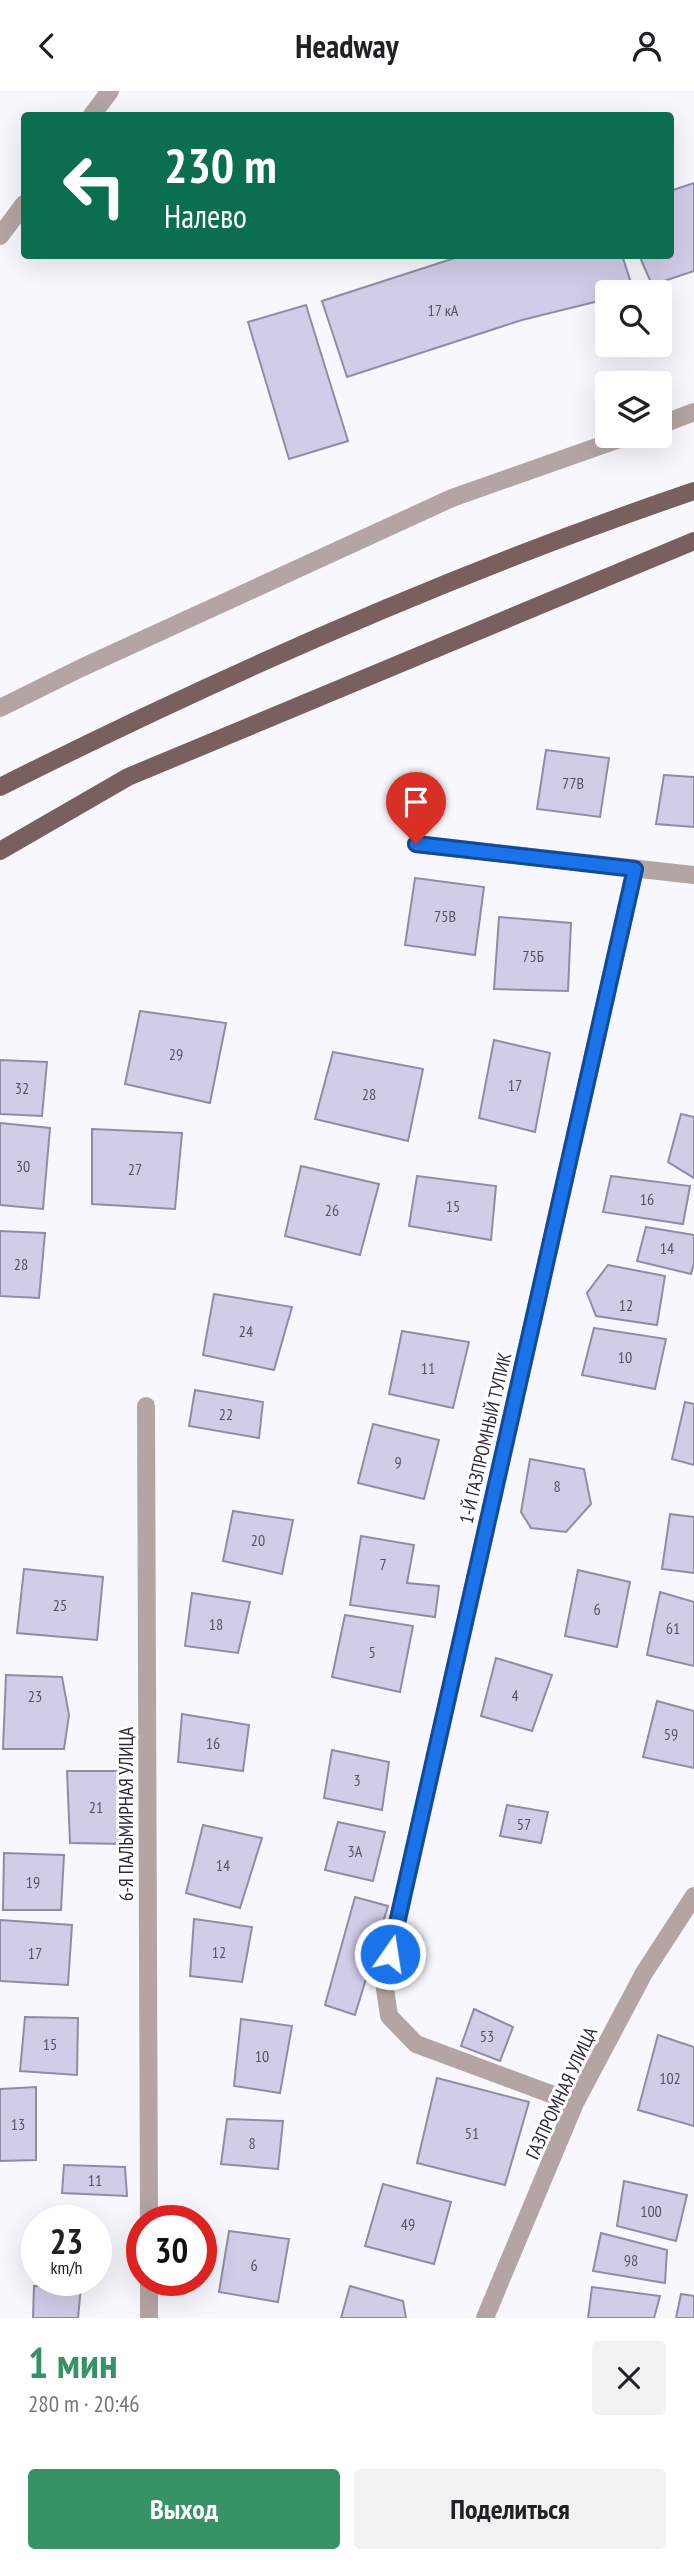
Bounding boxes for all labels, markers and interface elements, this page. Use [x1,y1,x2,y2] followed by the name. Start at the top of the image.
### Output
[295,25,399,67] text: Headway
[28,27,66,65] icon: back
[628,27,666,65] icon: person
[164,133,277,197] text: 230 m
[49,140,140,231] icon: left
[164,195,247,237] text: Налево
[595,280,672,448] map controls
[595,280,672,357] button: search
[428,300,459,320] house number: 17 кА
[595,371,672,448] button: layers
[386,772,446,844] pin
[562,773,584,793] house number: 77В
[397,783,435,821] icon: arrive
[434,906,456,926] house number: 75В
[522,946,544,966] house number: 75Б
[169,1044,183,1064] house number: 29
[508,1075,522,1095] house number: 17
[15,1078,29,1098] house number: 32
[362,1084,376,1104] house number: 28
[16,1156,30,1176] house number: 30
[128,1159,142,1179] house number: 27
[640,1189,654,1209] house number: 16
[446,1196,460,1216] house number: 15
[325,1200,339,1220] house number: 26
[660,1238,674,1258] house number: 14
[14,1254,28,1274] house number: 28
[619,1295,633,1315] house number: 12
[239,1321,253,1341] house number: 24
[618,1347,632,1367] house number: 10
[454,1350,516,1526] street label: 1-Й ГАЗПРОМНЫЙ ТУПИК
[421,1358,435,1378] house number: 11
[219,1404,233,1424] house number: 22
[394,1452,402,1472] house number: 9
[553,1476,561,1496] house number: 8
[251,1530,265,1550] house number: 20
[379,1554,387,1574] house number: 7
[53,1595,67,1615] house number: 25
[593,1599,601,1619] house number: 6
[209,1614,223,1634] house number: 18
[666,1618,680,1638] house number: 61
[368,1642,376,1662] house number: 5
[511,1685,519,1705] house number: 4
[28,1686,42,1706] house number: 23
[664,1724,678,1744] house number: 59
[114,1727,138,1901] street label: 6-Я ПАЛЬМИРНАЯ УЛИЦА
[206,1733,220,1753] house number: 16
[353,1770,361,1790] house number: 3
[89,1797,103,1817] house number: 21
[517,1814,531,1834] house number: 57
[348,1841,363,1861] house number: 3А
[216,1855,230,1875] house number: 14
[26,1872,40,1892] house number: 19
[353,1917,427,1991] position arrow
[212,1942,226,1962] house number: 12
[28,1943,42,1963] house number: 17
[520,2023,602,2163] street label: ГАЗПРОМНАЯ УЛИЦА
[480,2026,494,2046] house number: 53
[43,2034,57,2054] house number: 15
[255,2046,269,2066] house number: 10
[659,2068,681,2088] house number: 102
[11,2114,25,2134] house number: 13
[465,2123,479,2143] house number: 51
[248,2133,256,2153] house number: 8
[88,2170,102,2190] house number: 11
[640,2201,662,2221] house number: 100
[126,2205,217,2296] speed limit sign: 30
[401,2214,415,2234] house number: 49
[50,2218,83,2264] text: 23
[624,2250,638,2270] house number: 98
[250,2255,258,2275] house number: 6
[51,2256,82,2279] text: km/h
[28,2335,118,2390] text: 1 мин
[592,2341,666,2415] button: close
[28,2389,140,2418] text: 280 m · 20:46
[28,2469,340,2549] button: Выход
[354,2469,666,2549] button: Поделиться

